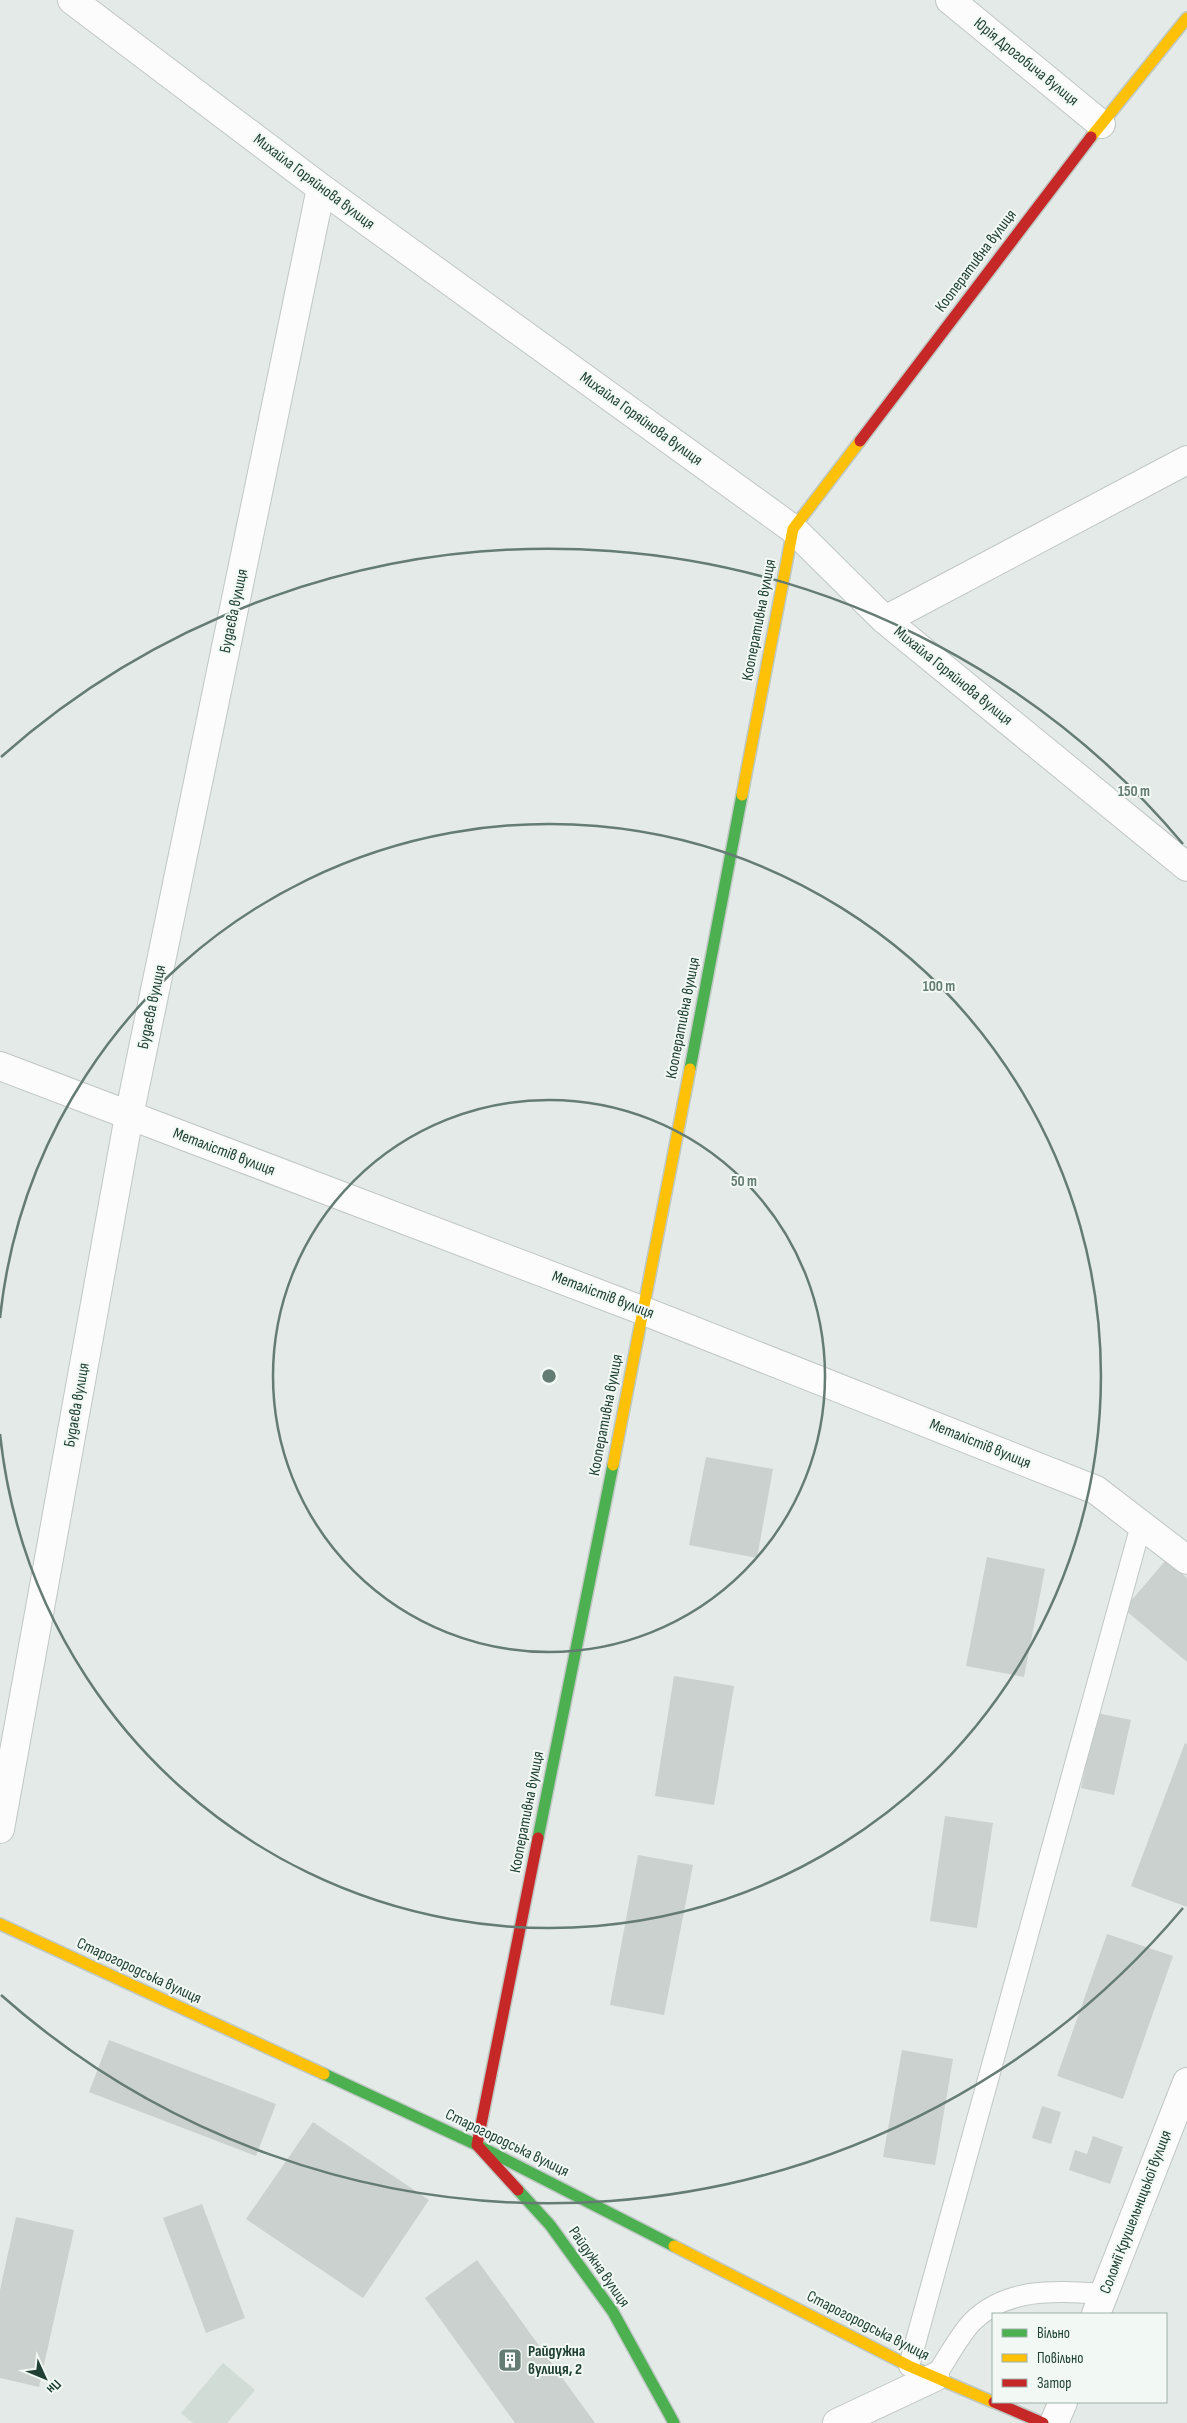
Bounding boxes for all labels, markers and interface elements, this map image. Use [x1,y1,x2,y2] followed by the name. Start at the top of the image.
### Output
[970,14,1082,110] street label: Юрія Дрогобича вулиця
[250,130,378,234] street label: Михайла Горяйнова вулиця
[931,206,1021,316] street label: Кооперативна вулиця
[576,368,706,470] street label: Михайла Горяйнова вулиця
[738,558,780,682] street label: Кооперативна вулиця
[216,567,252,655] street label: Будаєва вулиця
[890,622,1016,730] street label: Михайла Горяйнова вулиця
[1118,782,1150,801] text: 150 m
[662,956,704,1080] street label: Кооперативна вулиця
[134,963,170,1051] street label: Будаєва вулиця
[923,977,955,996] text: 100 m
[170,1124,278,1180] street label: Металістів вулиця
[731,1172,757,1191] text: 50 m
[549,1267,657,1323] street label: Металістів вулиця
[585,1353,627,1477] street label: Кооперативна вулиця
[60,1361,94,1449] street label: Будаєва вулиця
[540,1367,558,1385] centre of rings
[926,1415,1034,1473] street label: Металістів вулиця
[506,1750,548,1874] street label: Кооперативна вулиця
[74,1934,204,2008] street label: Старогородська вулиця
[442,2105,572,2181] street label: Старогородська вулиця
[1096,2128,1176,2296] street label: Соломії Крушельницької вулиця
[564,2223,634,2311] street label: Райдужна вулиця
[803,2287,933,2365] street label: Старогородська вулиця
[992,2313,1167,2403] legend
[1037,2324,1070,2343] text: Вільно
[528,2342,585,2379] place label: Райдужна вулиця, 2
[497,2347,523,2373] building icon: Райдужна вулиця, 2
[1037,2349,1083,2368] text: Повільно
[20,2353,70,2403] north arrow
[1037,2374,1071,2393] text: Затор
[43,2376,65,2397] text: Пн

